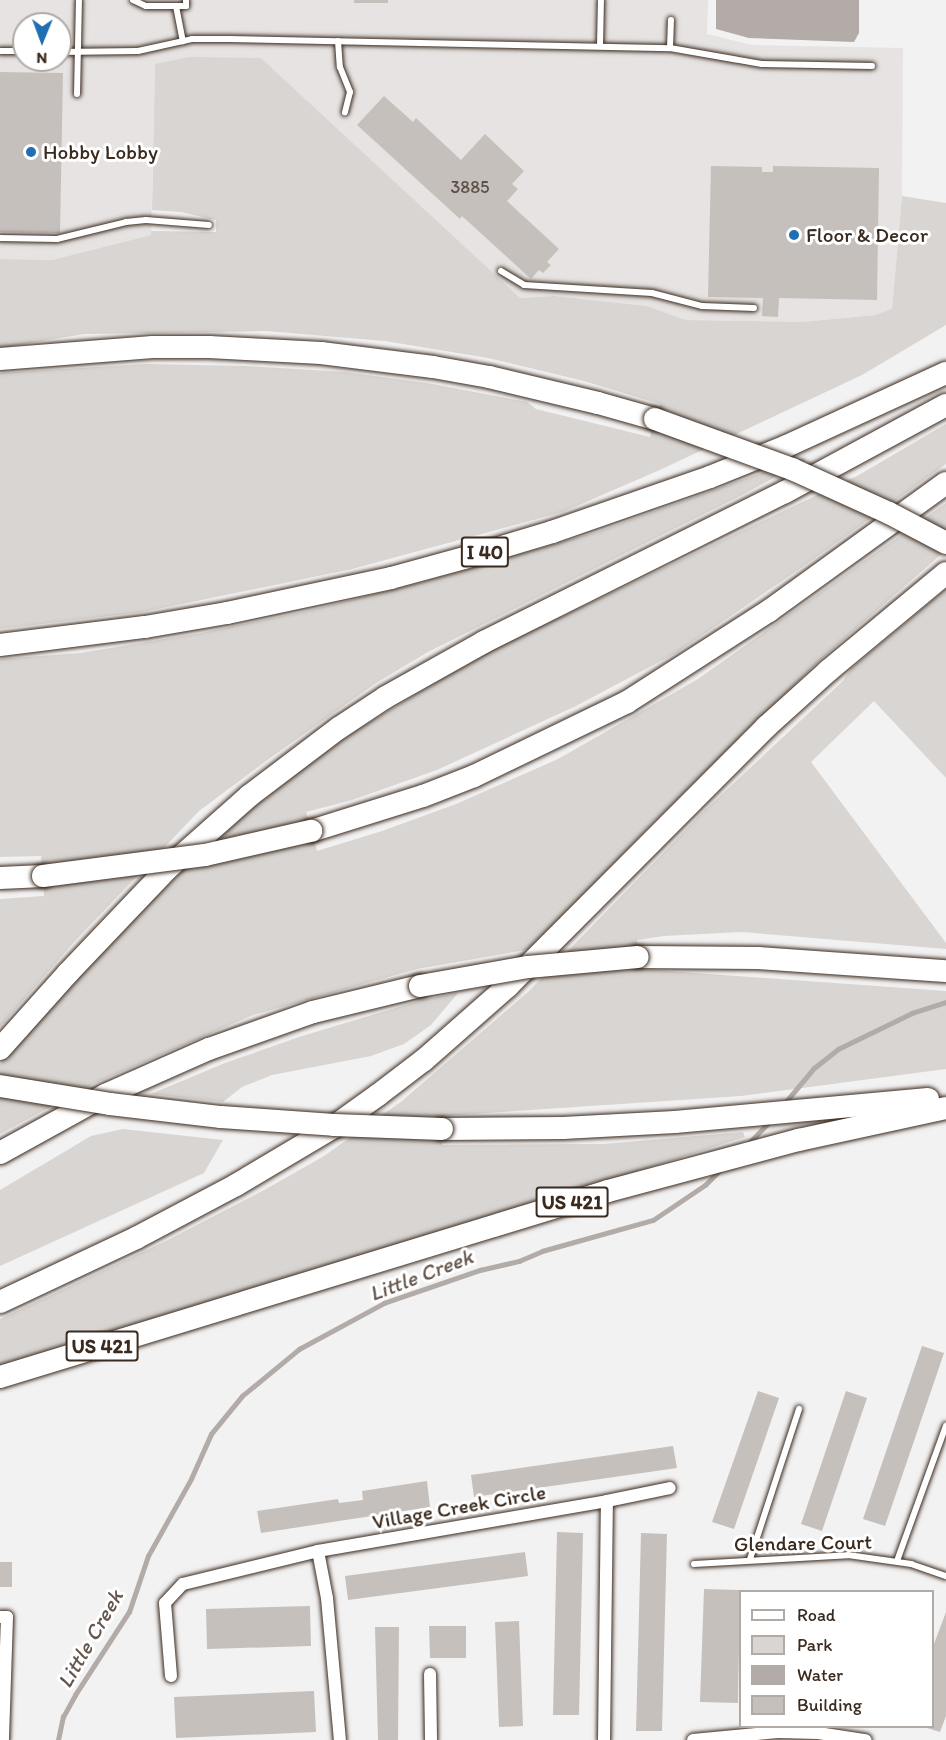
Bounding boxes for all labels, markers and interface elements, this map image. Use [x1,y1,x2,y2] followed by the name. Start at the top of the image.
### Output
[12,12,72,72] north arrow
[36,49,47,68] text: N
[43,139,158,165] place label: Hobby Lobby
[24,145,38,159] marker: Hobby Lobby
[451,176,489,198] house number: 3885
[806,222,927,248] place label: Floor & Decor
[787,228,801,242] marker: Floor & Decor
[460,535,510,569] road number: I 40
[534,1185,610,1219] road number: US 421
[365,1243,477,1307] water label: Little Creek
[64,1329,140,1363] road number: US 421
[370,1479,548,1535] street label: Village Creek Circle
[734,1529,872,1557] street label: Glendare Court
[51,1585,129,1693] water label: Little Creek
[739,1590,934,1728] legend
[797,1604,836,1626] text: Road
[797,1634,832,1656] text: Park
[797,1664,843,1686] text: Water
[797,1694,862,1716] text: Building

